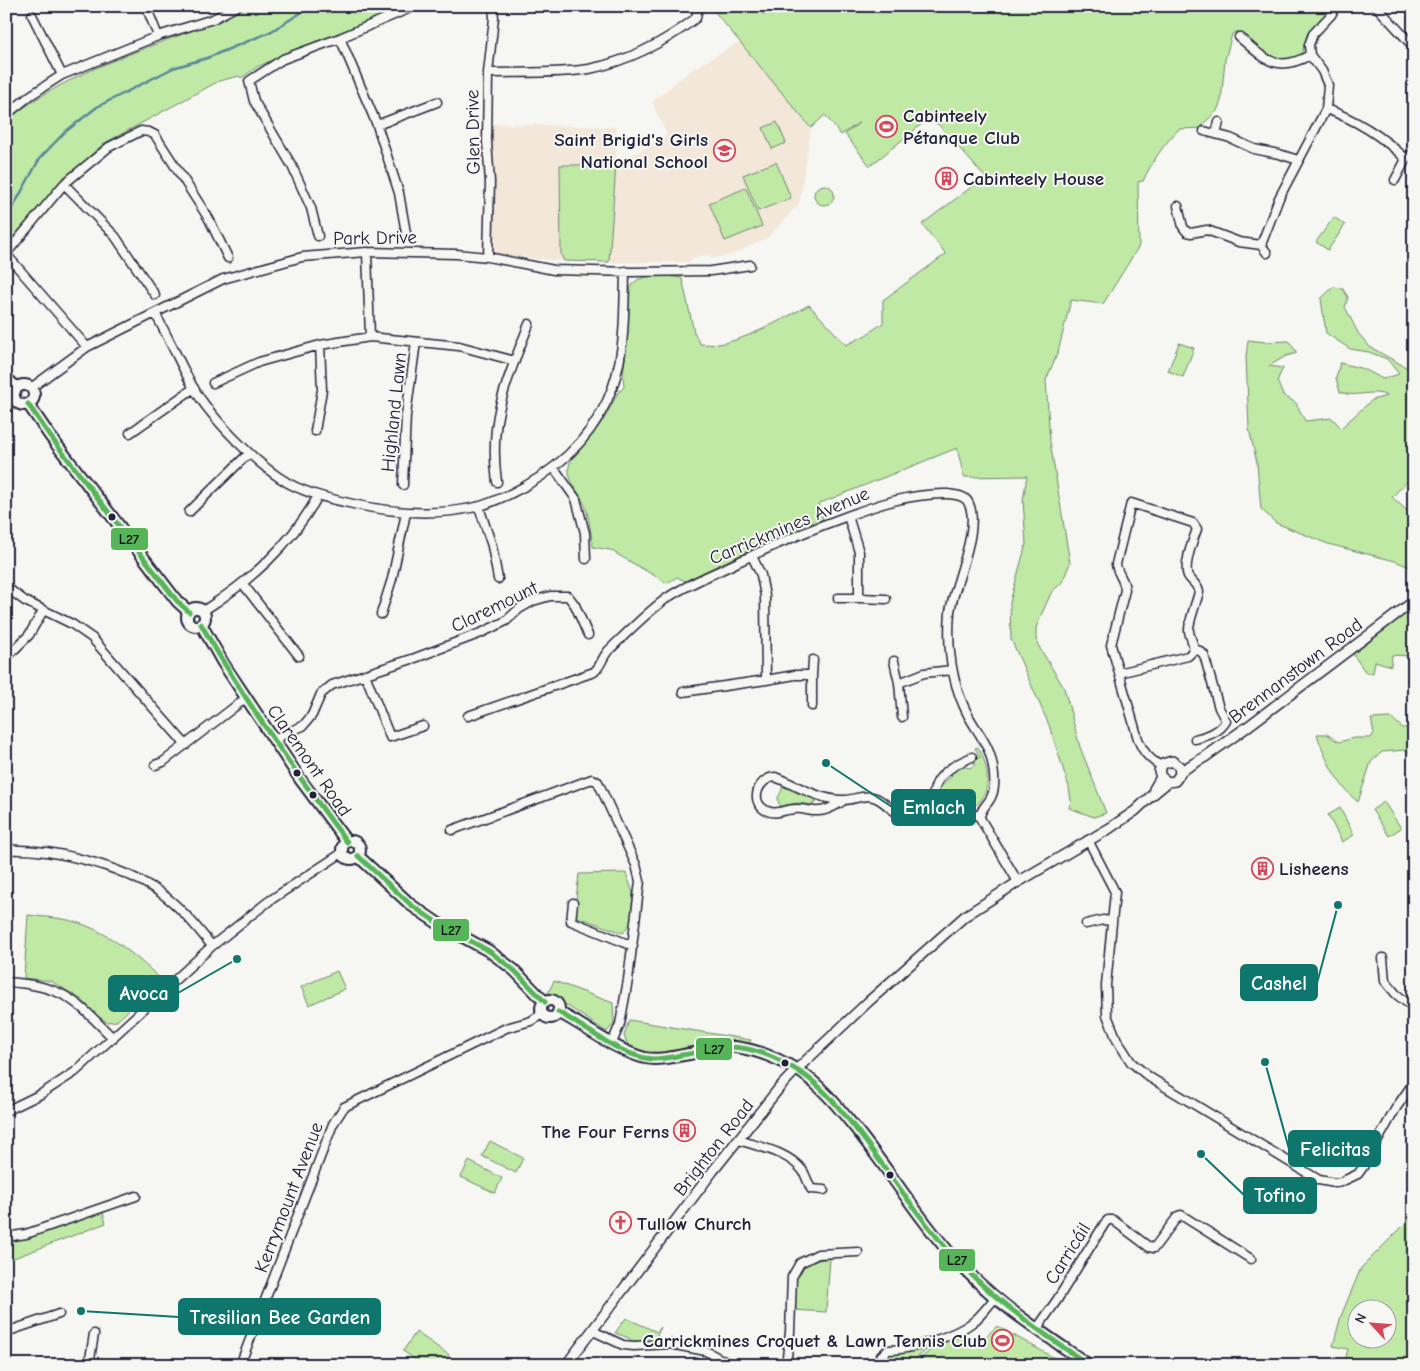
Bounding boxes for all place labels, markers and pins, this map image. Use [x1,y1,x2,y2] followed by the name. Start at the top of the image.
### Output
[903,105,1020,149] place label: Cabinteely Pétanque Club
[875,114,899,138] sports icon: Cabinteely Pétanque Club
[554,129,708,173] place label: Saint Brigid's Girls National School
[712,138,736,162] school or university icon: Saint Brigid's Girls National School
[935,166,959,190] building icon: Cabinteely House
[963,168,1104,190] place label: Cabinteely House
[107,512,117,522] unlabelled marker
[292,768,302,778] unlabelled marker
[308,790,318,800] unlabelled marker
[892,790,975,825] callout: Emlach
[1251,856,1275,880] building icon: Lisheens
[1279,858,1349,880] place label: Lisheens
[1241,965,1317,1000] callout: Cashel
[109,976,178,1011] callout: Avoca
[780,1058,790,1068] unlabelled marker
[673,1119,697,1143] building icon: The Four Ferns
[541,1121,669,1143] place label: The Four Ferns
[1289,1131,1380,1166] callout: Felicitas
[885,1170,895,1180] unlabelled marker
[1244,1178,1316,1213] callout: Tofino
[609,1211,633,1235] church icon: Tullow Church
[637,1213,751,1235] place label: Tullow Church
[179,1299,380,1334] callout: Tresilian Bee Garden
[991,1328,1015,1352] sports icon: Carrickmines Croquet & Lawn Tennis Club
[643,1330,987,1352] place label: Carrickmines Croquet & Lawn Tennis Club

